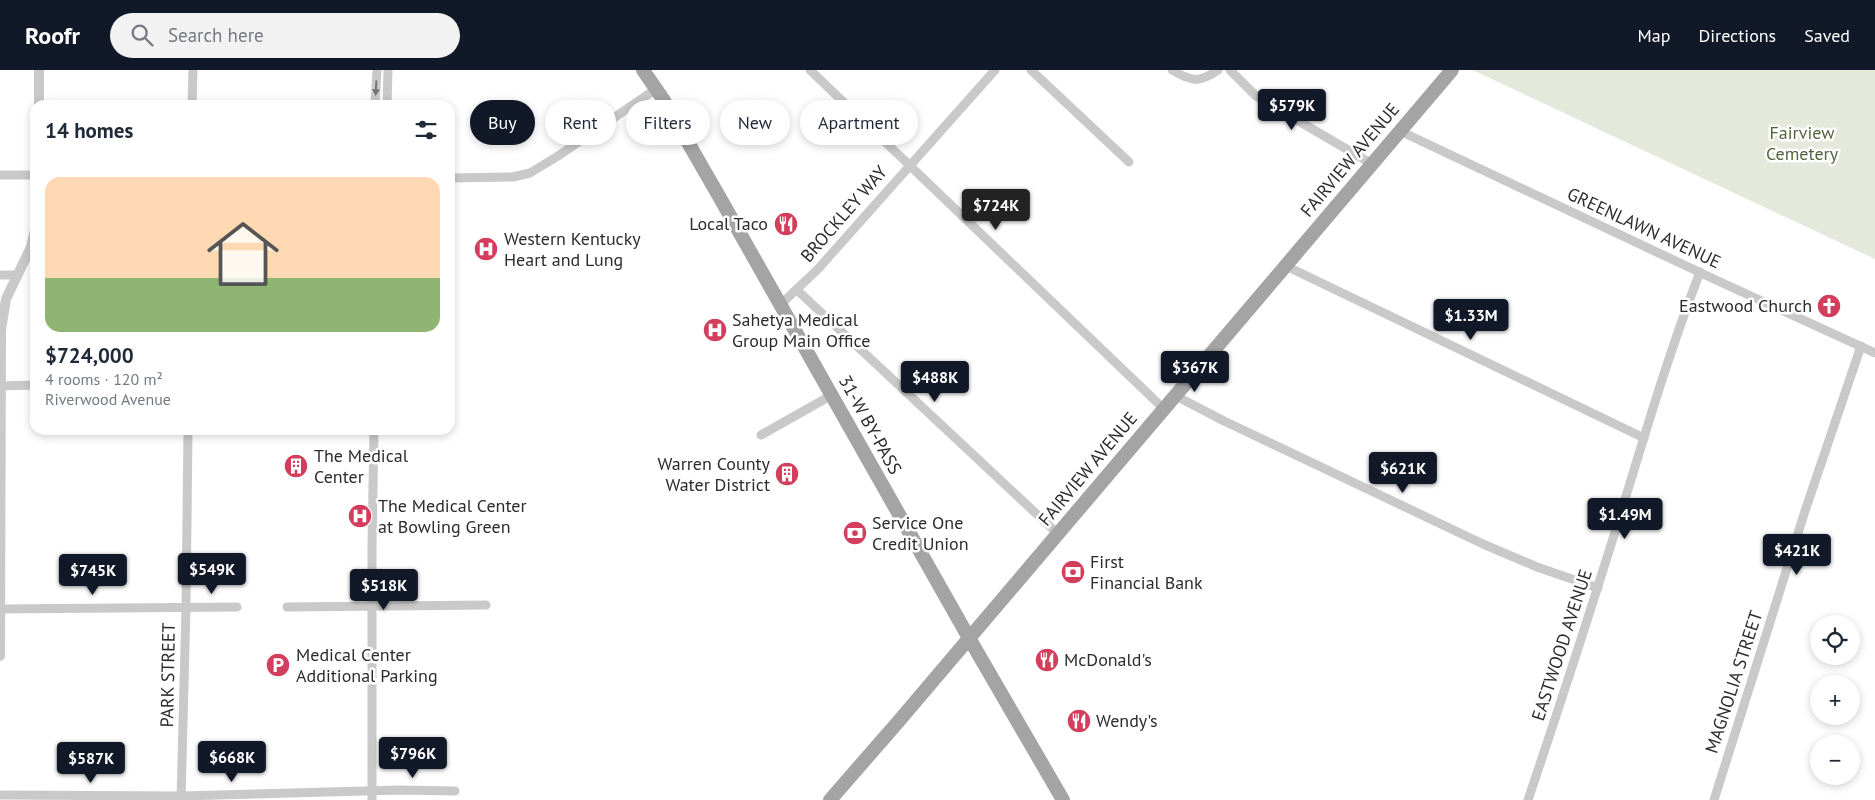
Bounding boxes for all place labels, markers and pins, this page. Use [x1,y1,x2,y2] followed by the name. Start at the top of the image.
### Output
[1257,88,1327,131] pin: $579K
[961,189,1031,231] pin: $724K
[773,211,799,237] restaurant icon: Local Taco
[689,212,768,235] place label: Local Taco
[504,227,641,271] place label: Western Kentucky Heart and Lung
[473,236,499,262] hospital icon: Western Kentucky Heart and Lung
[1816,293,1842,319] church icon: Eastwood Church
[1679,294,1812,317] place label: Eastwood Church
[1430,298,1512,341] pin: $1.33M
[732,308,870,352] place label: Sahetya Medical Group Main Office
[702,317,728,343] hospital icon: Sahetya Medical Group Main Office
[1160,350,1230,393] pin: $367K
[900,360,970,403] pin: $488K
[314,444,409,488] place label: The Medical Center
[658,452,771,496] place label: Warren County Water District
[1368,452,1438,494] pin: $621K
[283,453,309,479] building icon: The Medical Center
[774,461,800,487] building icon: Warren County Water District
[378,494,527,538] place label: The Medical Center at Bowling Green
[1584,498,1666,540] pin: $1.49M
[347,503,373,529] hospital icon: The Medical Center at Bowling Green
[872,511,969,555] place label: Service One Credit Union
[842,520,868,546] bank icon: Service One Credit Union
[1762,534,1832,576] pin: $421K
[1090,550,1203,594] place label: First Financial Bank
[177,552,247,595] pin: $549K
[58,554,128,596] pin: $745K
[1060,559,1086,585] bank icon: First Financial Bank
[349,568,419,611] pin: $518K
[296,643,438,687] place label: Medical Center Additional Parking
[1034,647,1060,673] restaurant icon: McDonald's
[1064,648,1152,671] place label: McDonald's
[265,652,291,678] parking icon: Medical Center Additional Parking
[1066,708,1092,734] restaurant icon: Wendy's
[1096,709,1158,732] place label: Wendy's
[378,736,448,779] pin: $796K
[197,740,267,783] pin: $668K
[56,742,126,784] pin: $587K

